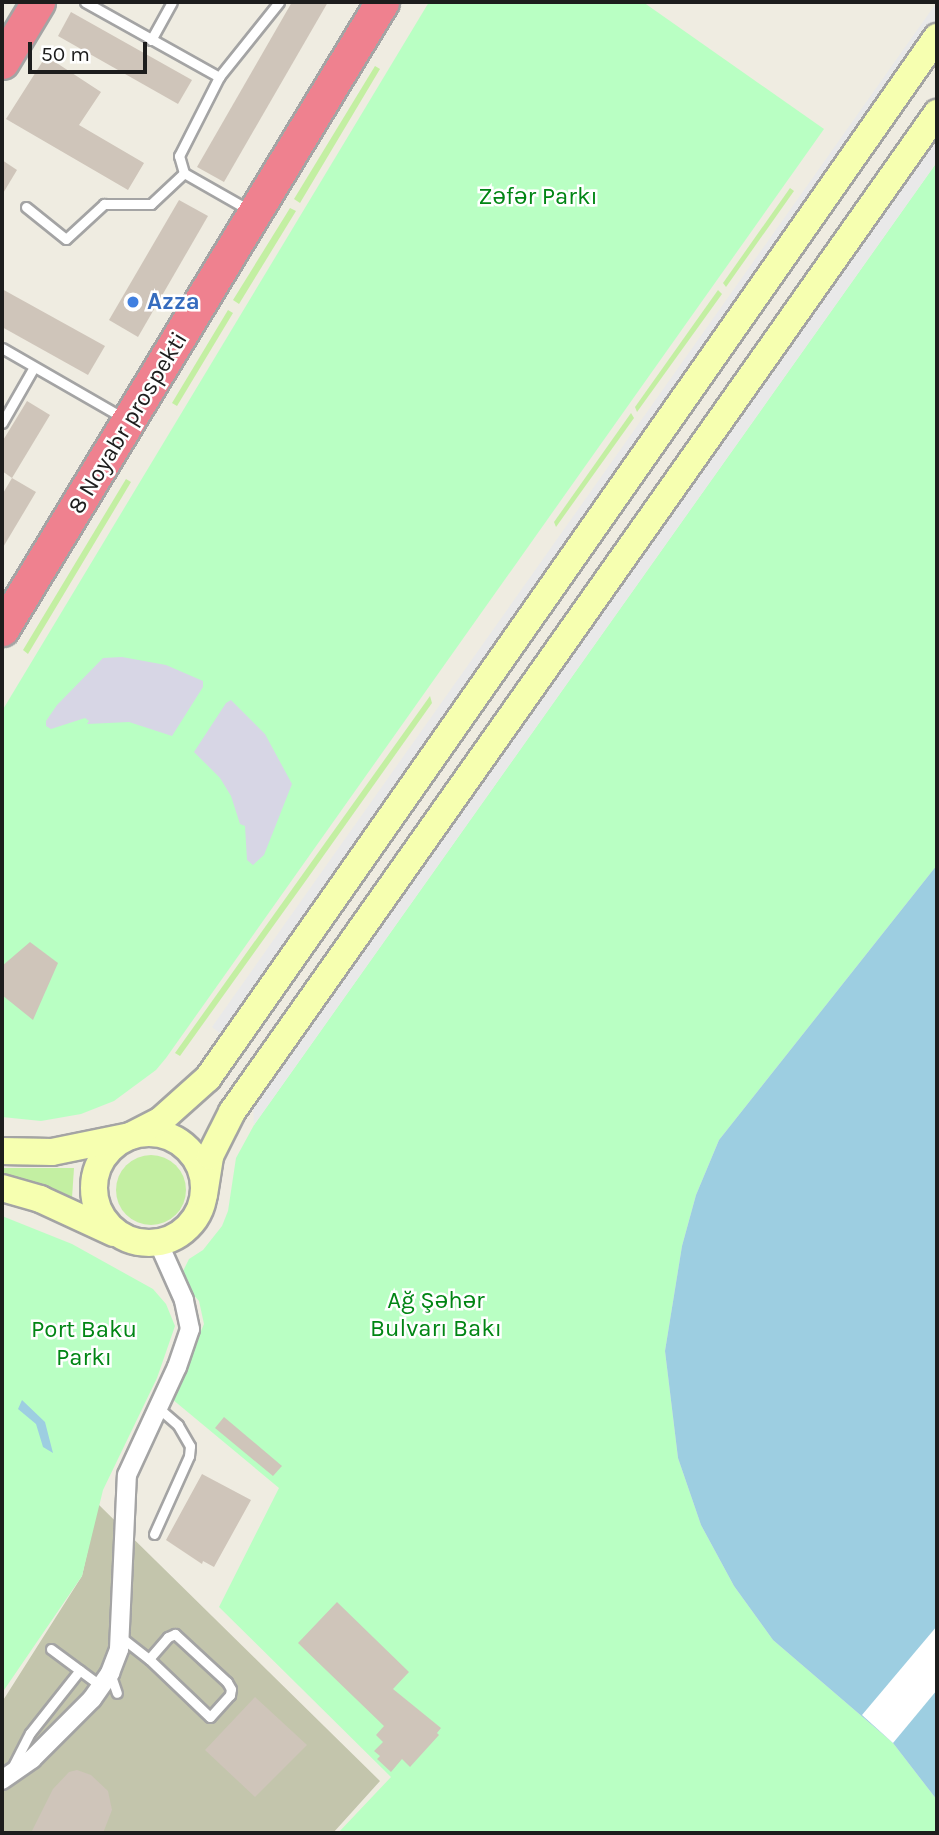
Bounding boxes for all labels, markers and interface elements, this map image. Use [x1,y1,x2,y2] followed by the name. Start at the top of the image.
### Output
[32,28,150,72] scale bar
[41,42,90,66] text: 50 m
[478,183,598,211] park label: Zəfər Parkı
[147,288,200,316] place label: Azza
[125,294,141,310] marker: Azza
[62,327,194,519] street label: 8 Noyabr prospekti
[370,1287,502,1343] park label: Ağ Şəhər Bulvarı Bakı
[31,1316,137,1372] park label: Port Baku Parkı

